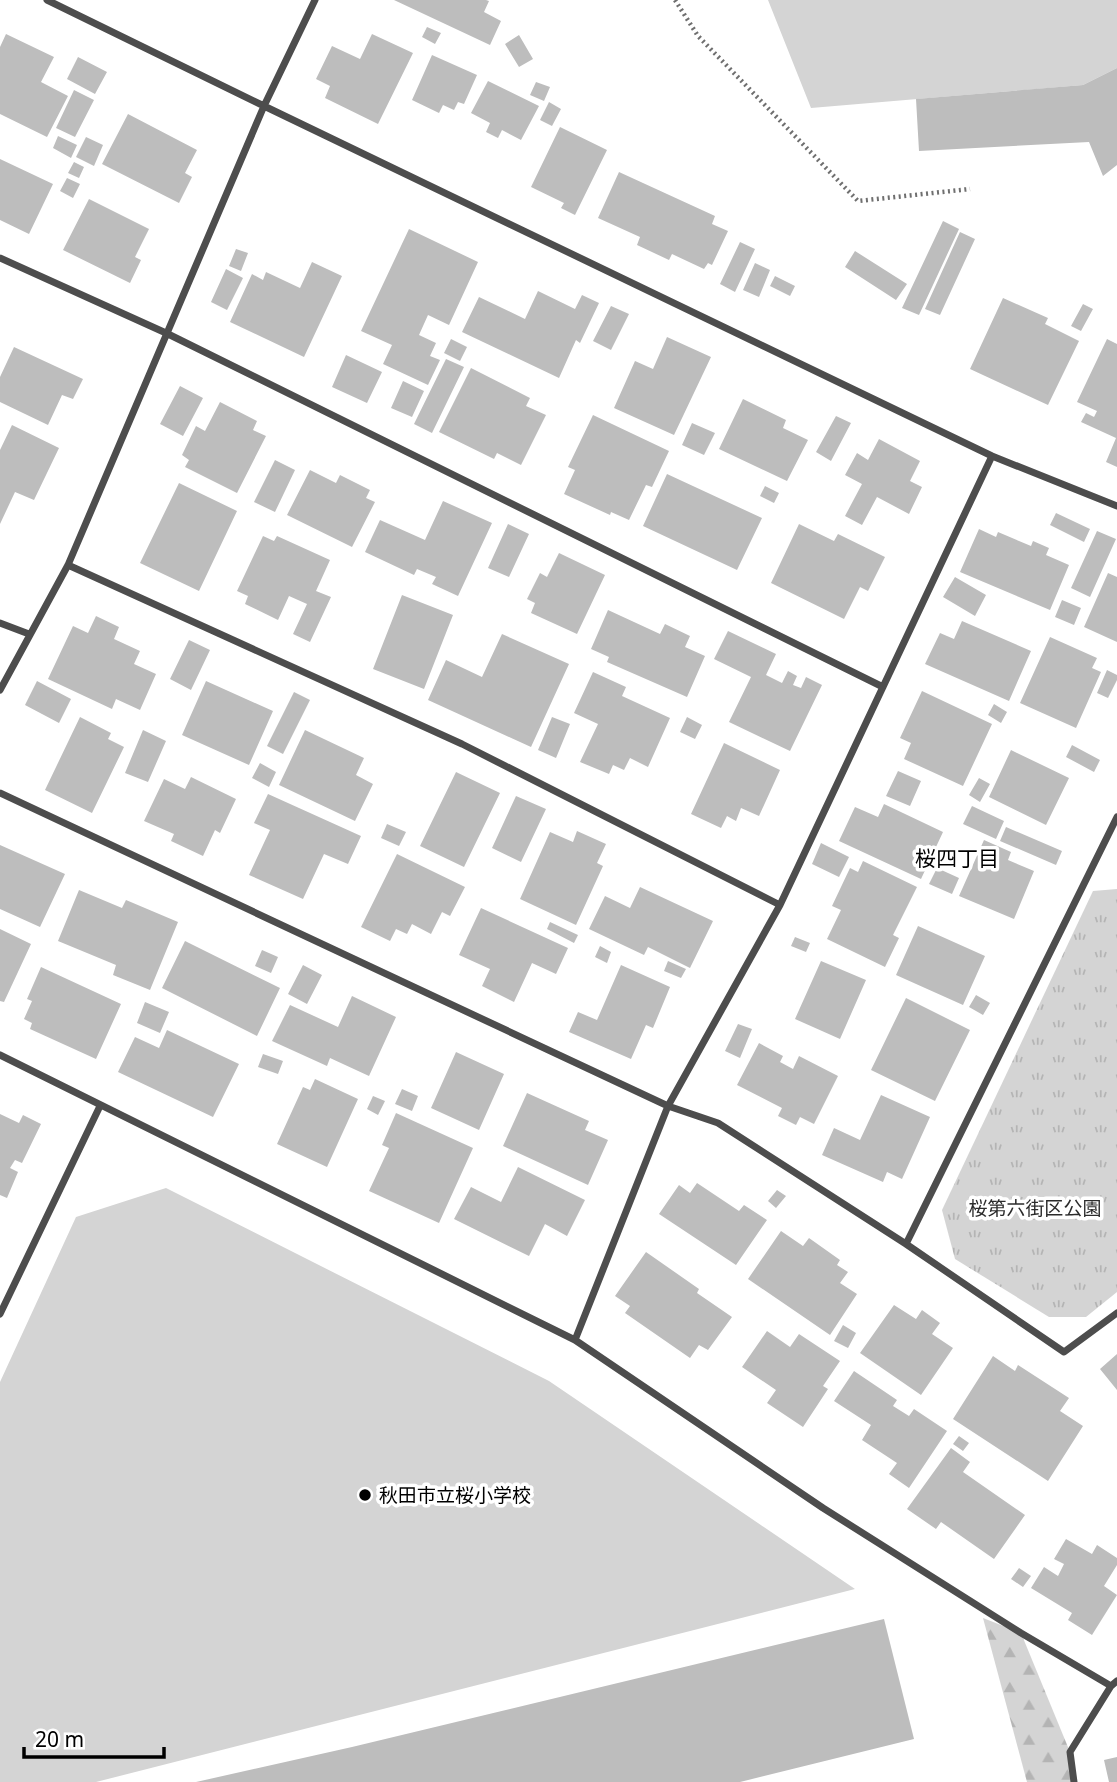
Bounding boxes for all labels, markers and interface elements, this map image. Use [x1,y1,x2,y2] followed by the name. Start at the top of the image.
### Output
[915,844,999,872] district label: 桜四丁目
[968,1195,1102,1221] park label: 桜第六街区公園
[379,1482,531,1508] place label: 秋田市立桜小学校
[357,1487,373,1503] marker: 秋田市立桜小学校
[24,1716,164,1760] scale bar
[35,1725,84,1753] text: 20 m

